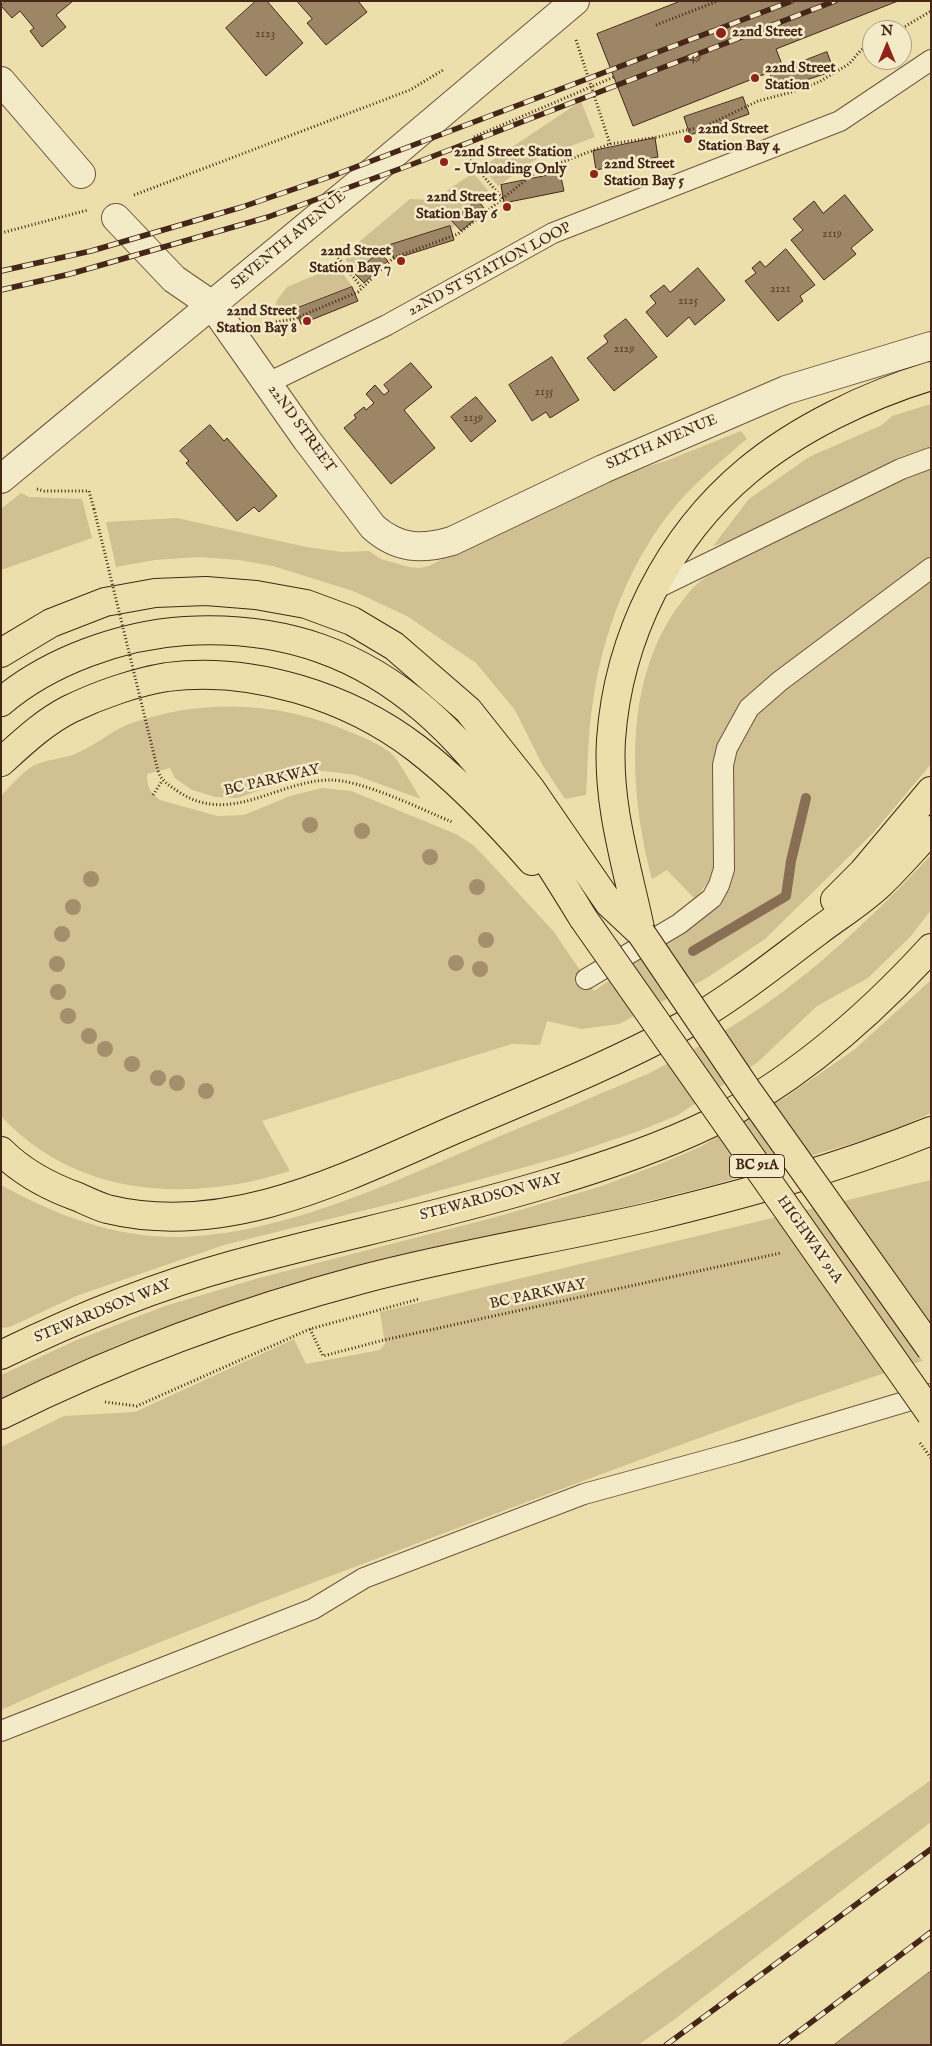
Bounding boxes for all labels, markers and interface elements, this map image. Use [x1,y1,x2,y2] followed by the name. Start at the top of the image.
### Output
[862,20,912,70] north arrow
[881,22,893,40] text: N
[732,24,803,42] place label: 22nd Street
[714,26,728,40] marker: 22nd Street
[255,28,275,42] house number: 2123
[685,52,701,66] house number: 649
[765,60,836,95] place label: 22nd Street Station
[749,72,761,84] marker: 22nd Street Station
[698,121,780,156] place label: 22nd Street Station Bay 4
[682,133,694,145] marker: 22nd Street Station Bay 4
[454,144,572,179] place label: 22nd Street Station - Unloading Only
[438,156,450,168] marker: 22nd Street Station - Unloading Only
[604,156,684,191] place label: 22nd Street Station Bay 5
[588,168,600,180] marker: 22nd Street Station Bay 5
[228,188,350,294] street label: SEVENTH AVENUE
[416,189,497,224] place label: 22nd Street Station Bay 6
[501,201,513,213] marker: 22nd Street Station Bay 6
[405,219,575,321] street label: 22ND ST STATION LOOP
[822,228,842,242] house number: 2119
[309,243,391,278] place label: 22nd Street Station Bay 7
[395,255,407,267] marker: 22nd Street Station Bay 7
[770,283,790,297] house number: 2121
[678,295,698,309] house number: 2125
[216,303,297,338] place label: 22nd Street Station Bay 8
[301,315,313,327] marker: 22nd Street Station Bay 8
[614,343,634,357] house number: 2129
[263,382,339,476] street label: 22ND STREET
[535,386,553,400] house number: 2135
[604,411,720,475] street label: SIXTH AVENUE
[463,412,483,426] house number: 2139
[222,761,322,801] street label: BC PARKWAY
[730,1154,784,1178] road number: BC 91A
[418,1170,564,1226] street label: STEWARDSON WAY
[772,1193,846,1287] street label: HIGHWAY 91A
[32,1276,174,1348] street label: STEWARDSON WAY
[488,1276,588,1314] street label: BC PARKWAY

